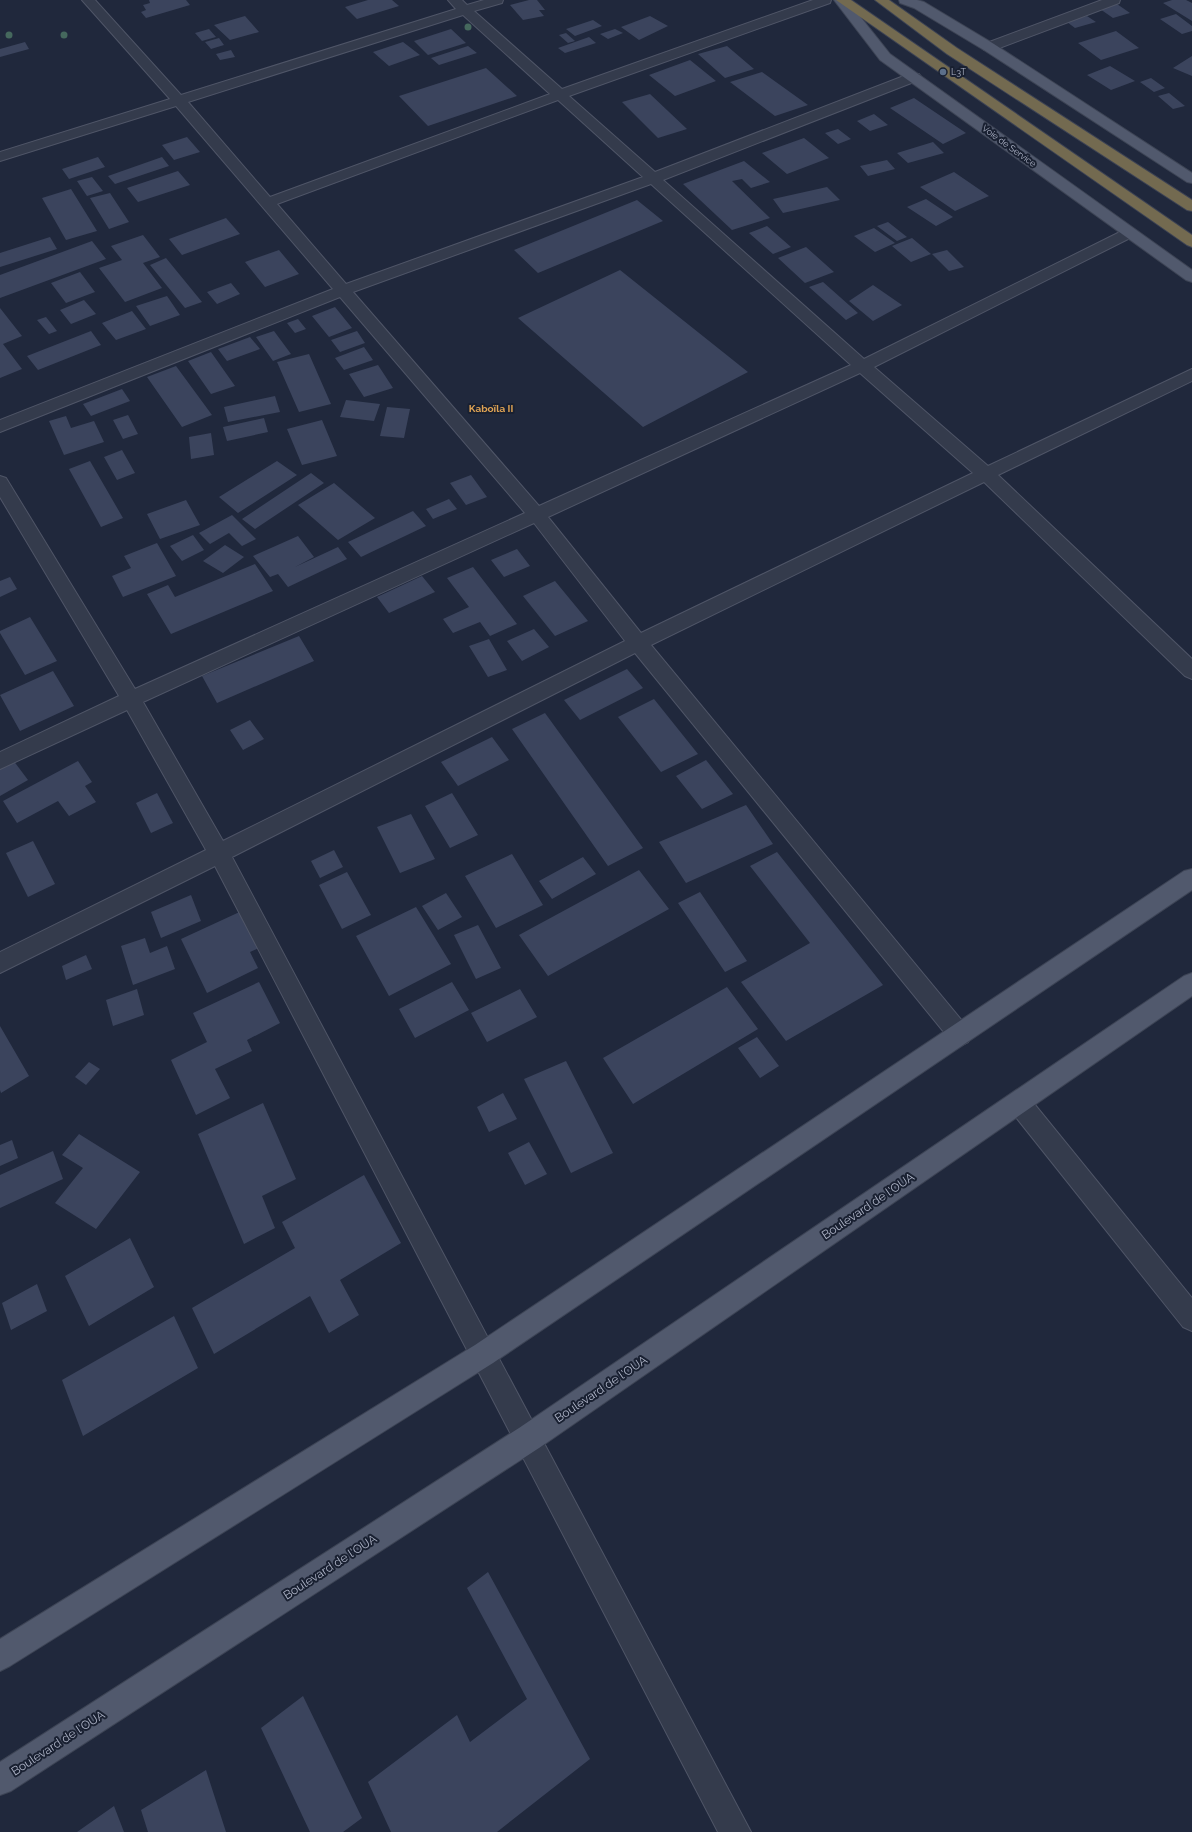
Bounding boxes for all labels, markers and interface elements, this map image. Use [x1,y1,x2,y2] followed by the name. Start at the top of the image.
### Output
[938,67,948,77] marker: L3T
[951,67,966,77] place label: L3T
[980,123,1039,169] street label: Voie de Service
[469,403,513,414] district label: Kaboïla II
[819,1170,917,1242] street label: Boulevard de l'OUA
[552,1353,650,1425] street label: Boulevard de l'OUA
[281,1532,379,1602] street label: Boulevard de l'OUA
[9,1708,107,1778] street label: Boulevard de l'OUA

